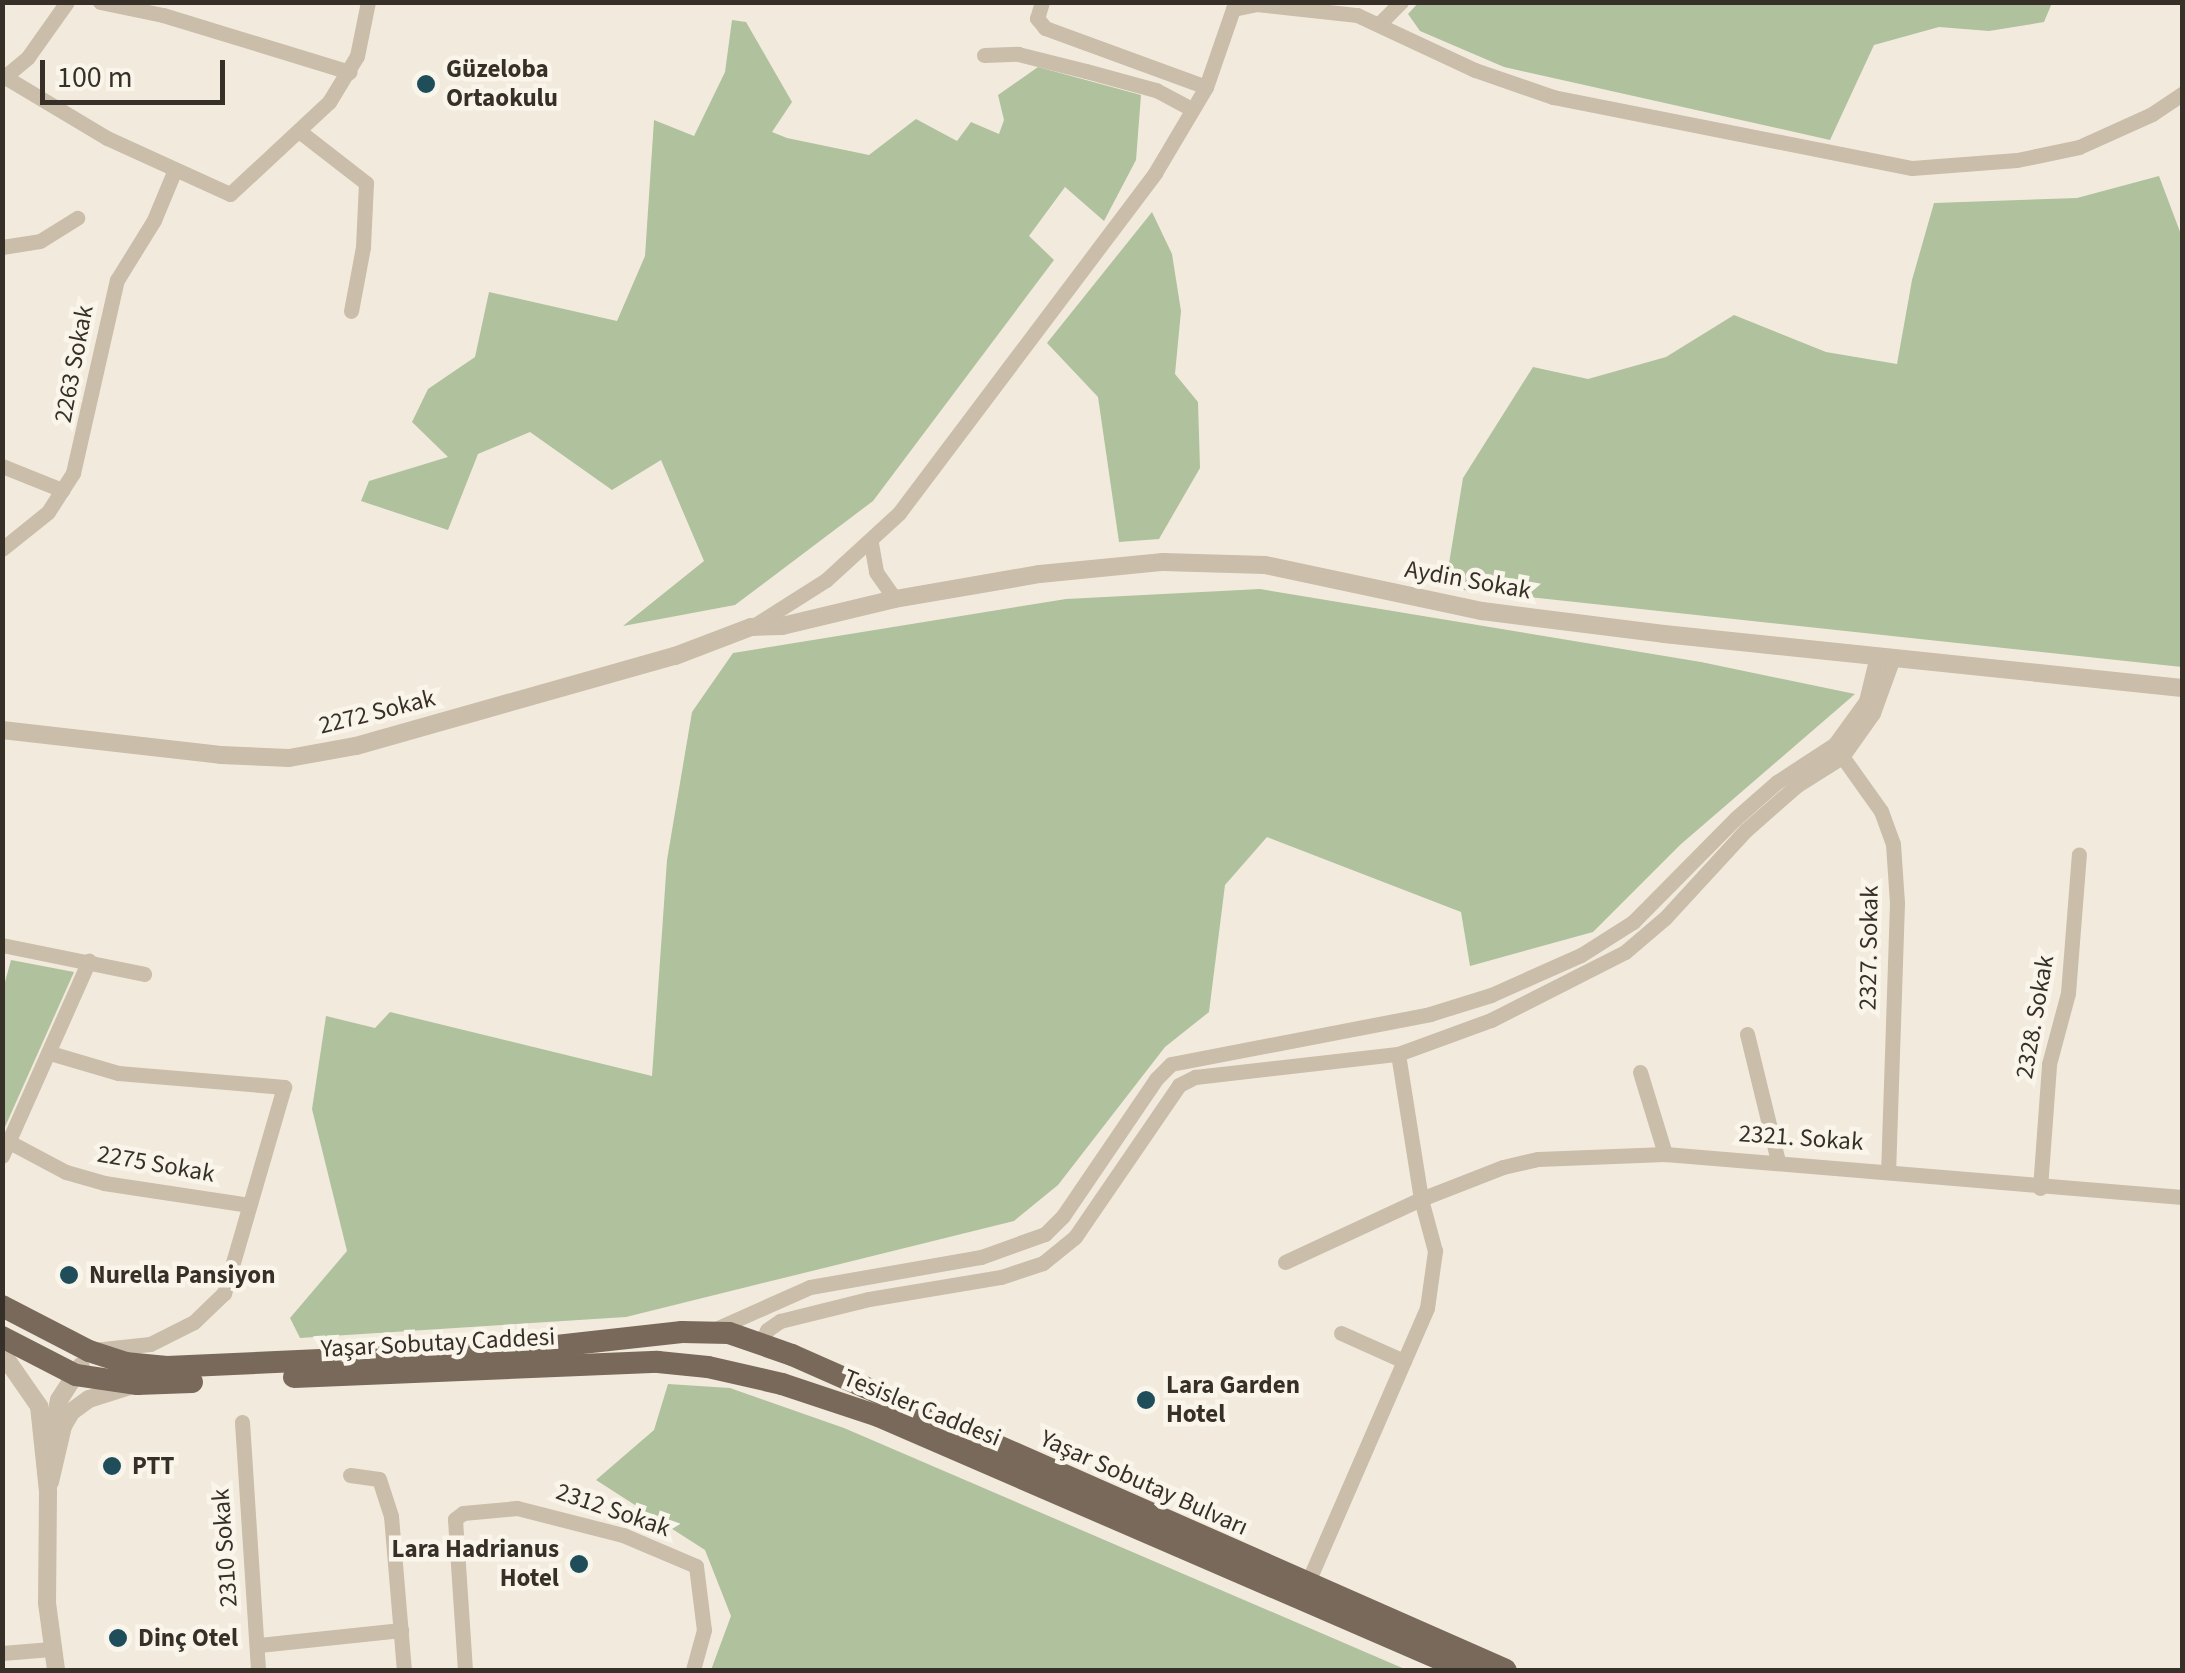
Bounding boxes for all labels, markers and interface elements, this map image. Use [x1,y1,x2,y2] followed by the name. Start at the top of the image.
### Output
[45,40,230,102] scale bar
[446,55,558,114] place label: Güzeloba Ortaokulu
[57,56,133,99] text: 100 m
[415,73,437,95] marker: Güzeloba Ortaokulu
[48,303,100,425] street label: 2263 Sokak
[1403,554,1533,606] street label: Aydin Sokak
[316,683,438,741] street label: 2272 Sokak
[1853,885,1885,1011] street label: 2327. Sokak
[2009,953,2061,1081] street label: 2328. Sokak
[1738,1119,1864,1157] street label: 2321. Sokak
[95,1139,217,1189] street label: 2275 Sokak
[89,1260,275,1290] place label: Nurella Pansiyon
[58,1264,80,1286] marker: Nurella Pansiyon
[320,1322,556,1364] street label: Yaşar Sobutay Caddesi
[839,1363,1005,1453] street label: Tesisler Caddesi
[1166,1371,1300,1430] place label: Lara Garden Hotel
[1135,1389,1157,1411] marker: Lara Garden Hotel
[1035,1424,1253,1542] street label: Yaşar Sobutay Bulvarı
[132,1451,174,1481] place label: PTT
[101,1455,123,1477] marker: PTT
[552,1476,674,1544] street label: 2312 Sokak
[206,1488,244,1608] street label: 2310 Sokak
[392,1535,559,1594] place label: Lara Hadrianus Hotel
[568,1553,590,1575] marker: Lara Hadrianus Hotel
[138,1623,238,1653] place label: Dinç Otel
[107,1627,129,1649] marker: Dinç Otel

